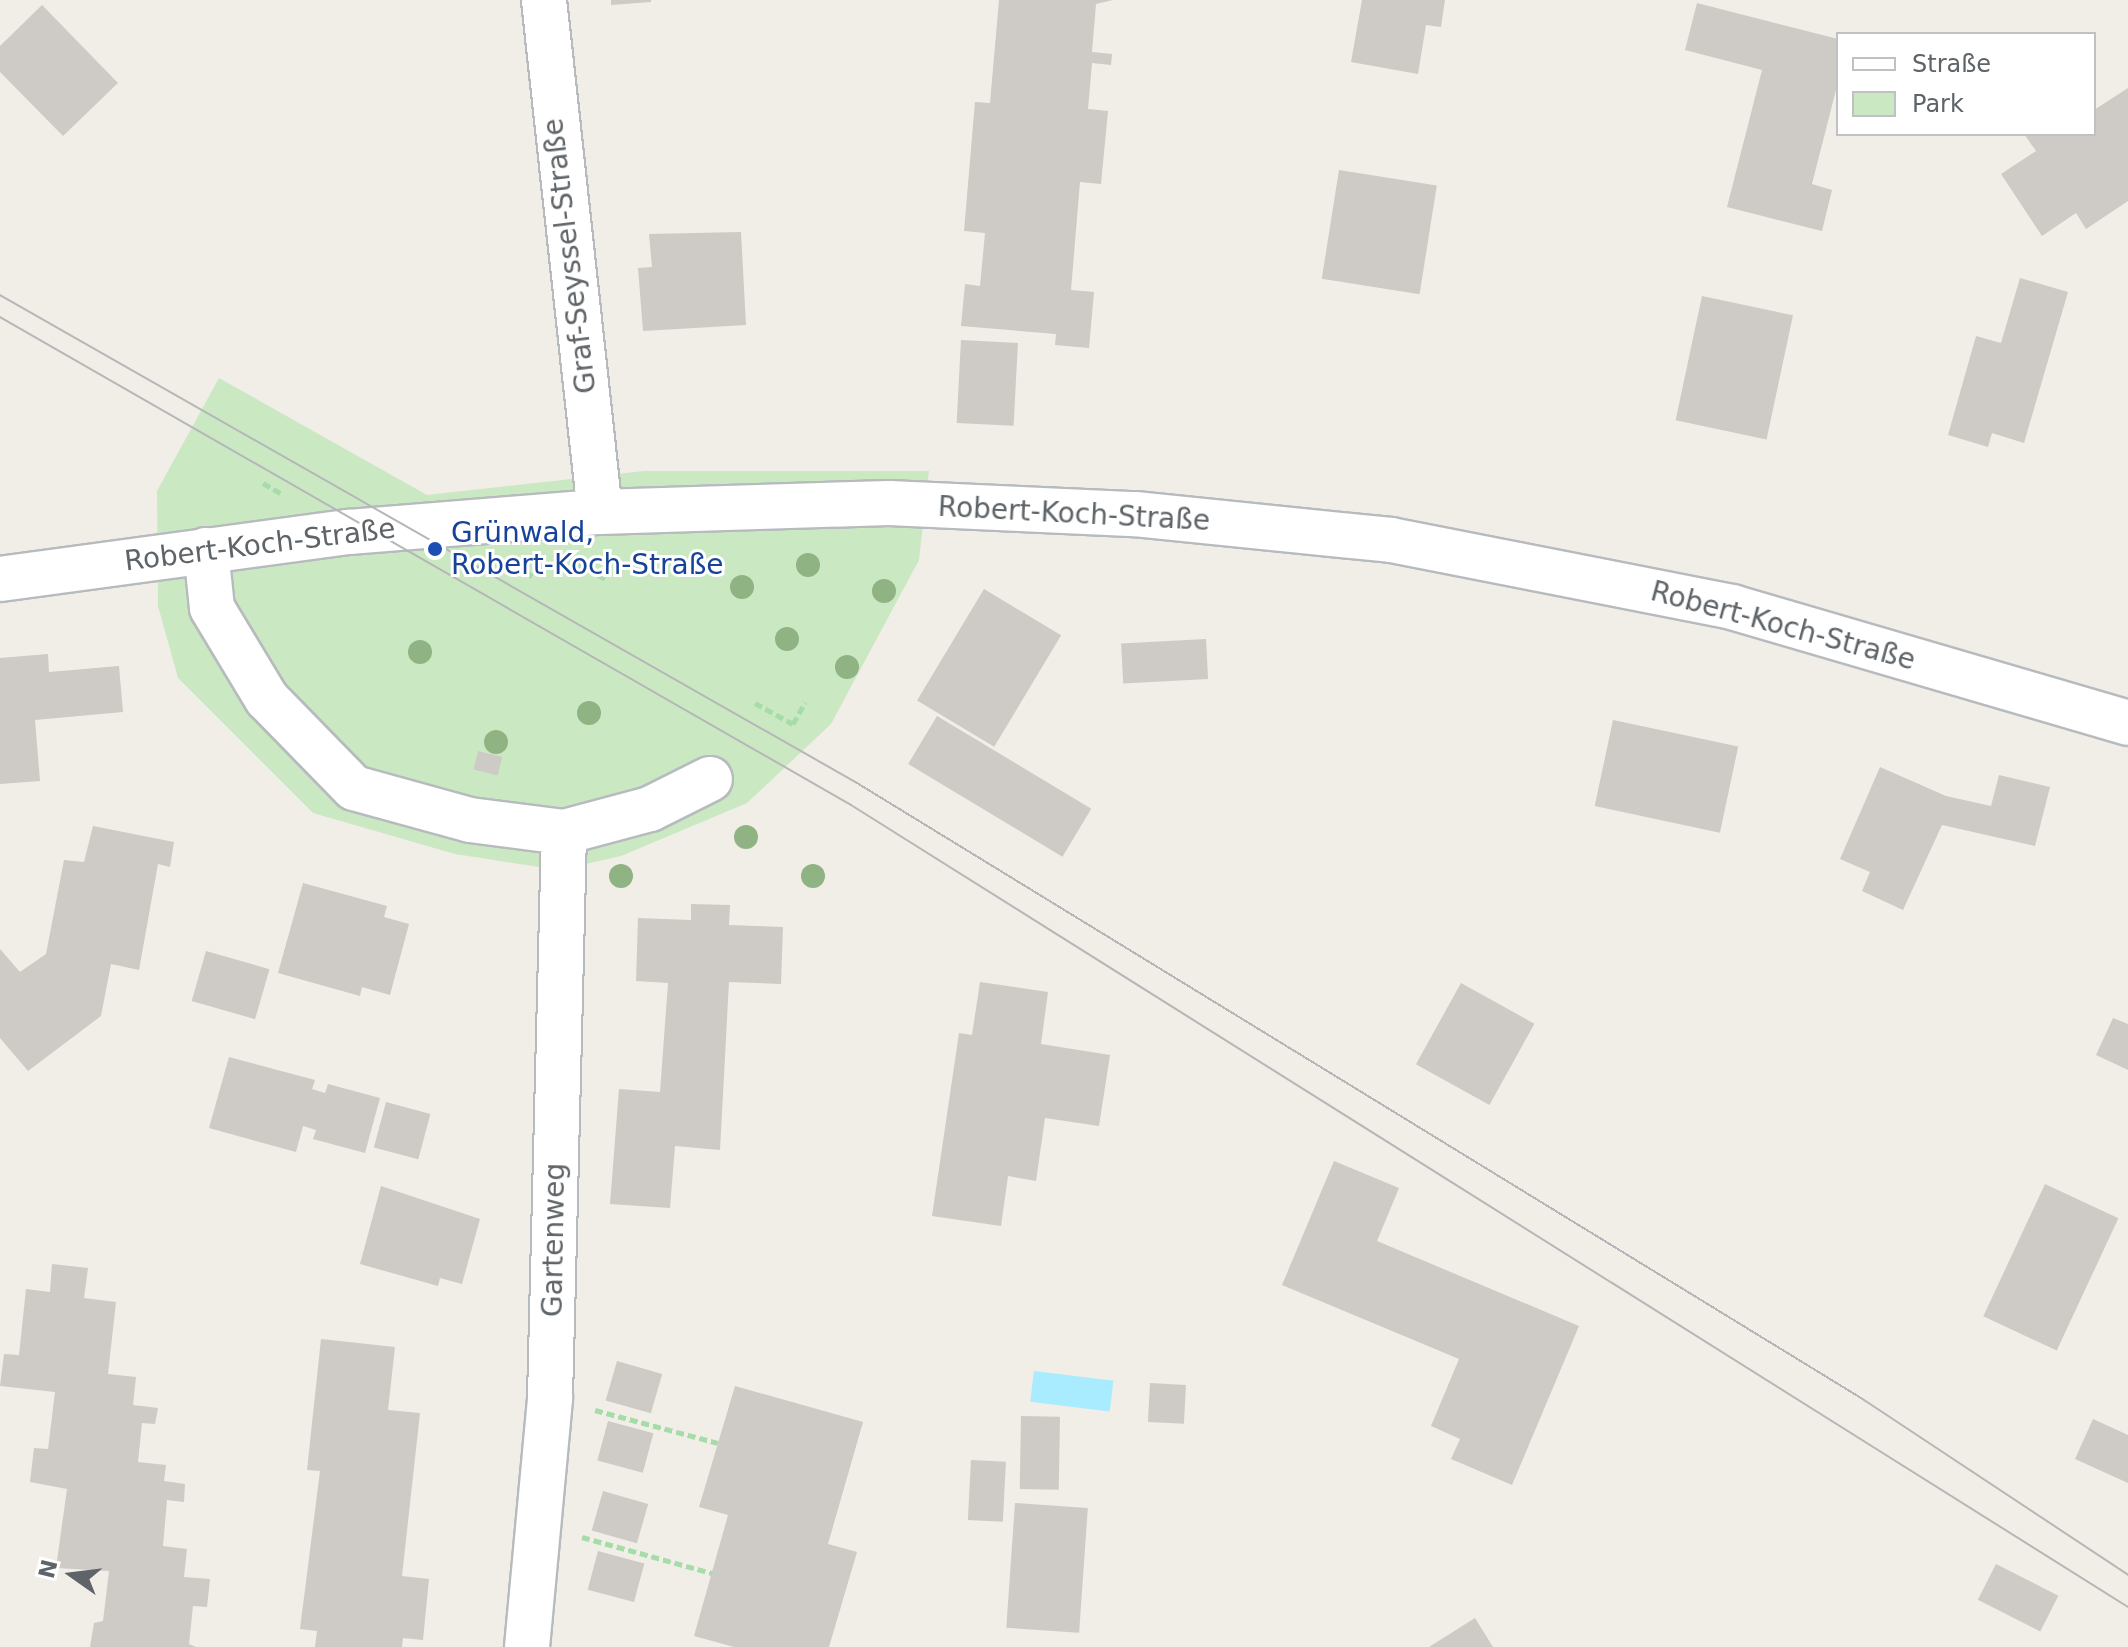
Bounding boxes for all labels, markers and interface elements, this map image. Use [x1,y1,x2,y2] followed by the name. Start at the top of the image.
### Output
[1836,32,2096,136] legend
[1912,50,1991,78] text: Straße
[1912,90,1964,118] text: Park
[536,117,604,395] street label: Graf-Seyssel-Straße
[937,490,1211,538] street label: Robert-Koch-Straße
[123,512,397,578] street label: Robert-Koch-Straße
[451,516,724,582] place label: Grünwald, Robert-Koch-Straße
[426,540,444,558] marker: Grünwald, Robert-Koch-Straße
[1647,575,1919,677] street label: Robert-Koch-Straße
[536,1163,572,1317] street label: Gartenweg
[32,1535,112,1615] north arrow
[34,1557,63,1581] text: N

